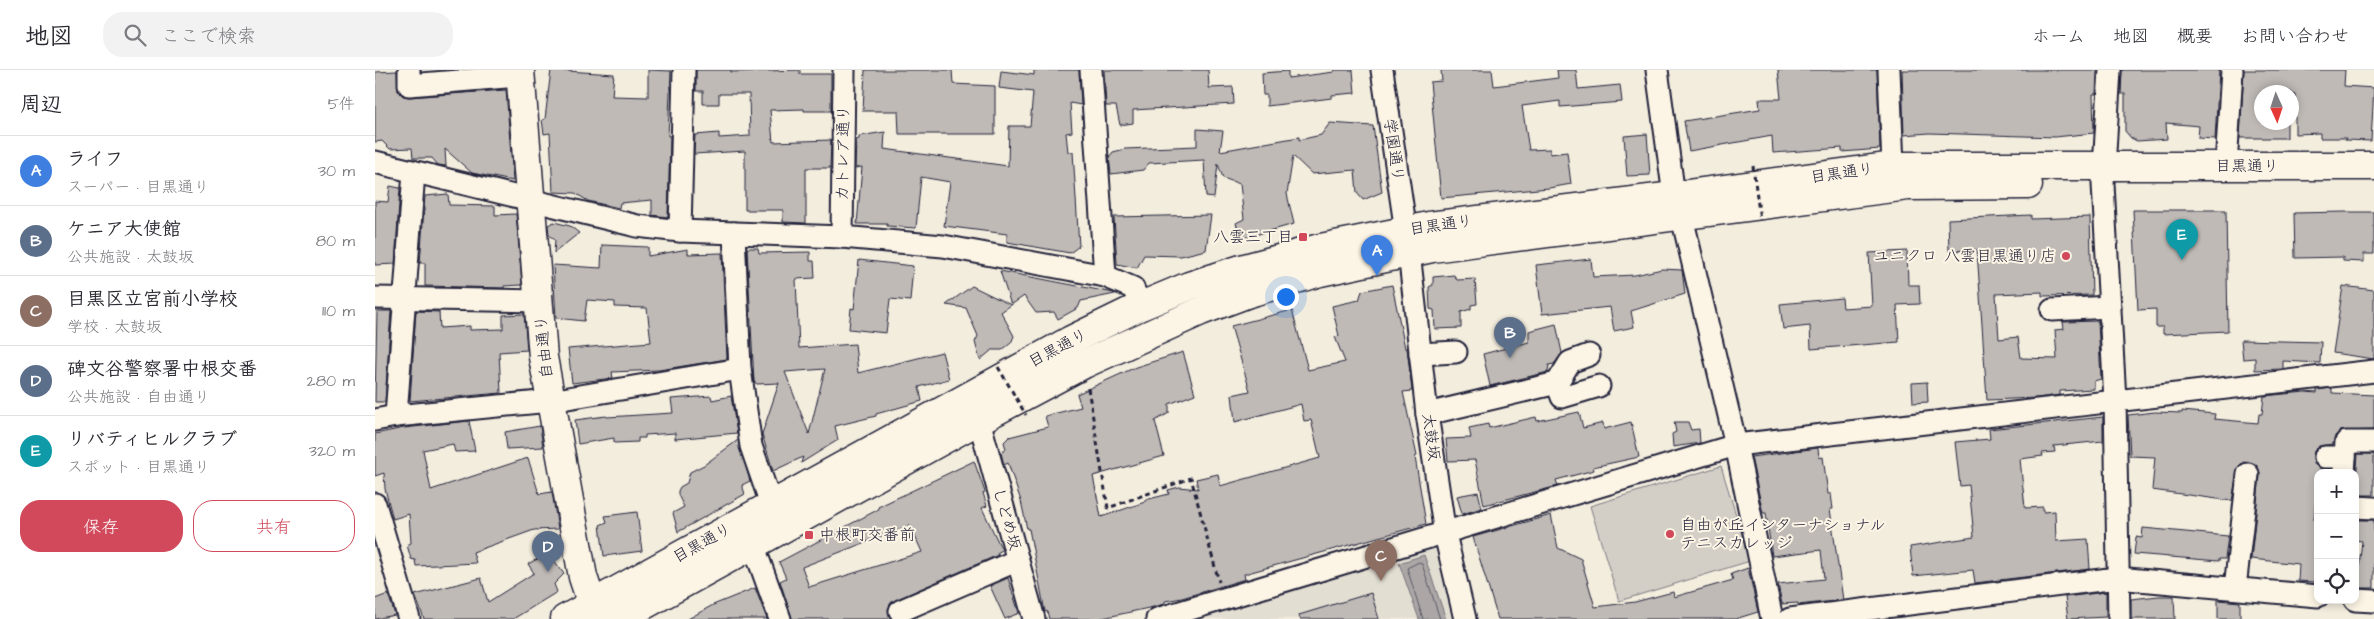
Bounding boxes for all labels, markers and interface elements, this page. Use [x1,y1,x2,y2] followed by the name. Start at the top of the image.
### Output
[103,12,453,57] search box
[25,20,73,54] text: 地図
[121,21,149,49] icon: search
[161,23,256,50] text: ここで検索
[2032,24,2085,49] text: ホーム
[2113,24,2149,49] text: 地図
[2177,24,2213,49] text: 概要
[2241,24,2349,49] text: お問い合わせ
[2254,85,2299,130] north arrow
[20,90,62,119] text: 周辺
[328,93,355,115] text: 5件
[831,105,855,201] street label: カトレア通り
[1379,117,1409,183] street label: 学園通り
[67,146,124,173] text: ライフ
[2215,155,2279,177] street label: 目黒通り
[1809,158,1875,188] street label: 目黒通り
[31,160,41,182] text: A
[318,160,355,182] text: 30 m
[67,176,209,198] text: スーパー · 目黒通り
[1408,210,1474,240] street label: 目黒通り
[67,216,181,243] text: ケニア大使館
[2166,219,2198,260] pin: E
[1213,226,1293,248] place label: 八雲三丁目
[30,230,42,252] text: B
[316,230,355,252] text: 80 m
[1297,231,1309,243] marker: 八雲三丁目
[1361,235,1393,276] pin: A
[1873,245,2056,267] place label: ユニクロ 八雲目黒通り店
[67,246,194,268] text: 公共施設 · 太鼓坂
[2060,250,2072,262] marker: ユニクロ 八雲目黒通り店
[1273,284,1299,310] your location
[67,286,238,313] text: 目黒区立宮前小学校
[30,300,42,322] text: C
[322,300,355,322] text: 110 m
[530,314,558,380] street label: 自由通り
[67,316,162,338] text: 学校 · 太鼓坂
[1494,317,1526,358] pin: B
[1025,323,1091,373] street label: 目黒通り
[67,356,257,383] text: 碑文谷警察署中根交番
[31,370,41,392] text: D
[307,370,355,392] text: 280 m
[67,386,210,408] text: 公共施設 · 自由通り
[1417,412,1445,462] street label: 太鼓坂
[67,426,237,453] text: リバティヒルクラブ
[31,440,41,462] text: E
[309,440,355,462] text: 320 m
[67,456,210,478] text: スポット · 目黒通り
[2314,469,2359,604] map controls
[2314,469,2359,514] button: +
[988,485,1026,553] street label: しどめ坂
[20,500,183,552] button: 保存
[193,500,355,552] button: 共有
[1680,514,1886,554] place label: 自由が丘インターナショナル テニスカレッジ
[2314,514,2359,559] button: −
[669,518,735,568] street label: 目黒通り
[819,524,915,546] place label: 中根町交番前
[1664,528,1676,540] marker: 自由が丘インターナショナル テニスカレッジ
[803,529,815,541] marker: 中根町交番前
[532,531,564,572] pin: D
[1365,540,1397,581] pin: C
[2314,559,2359,604] button: locate

